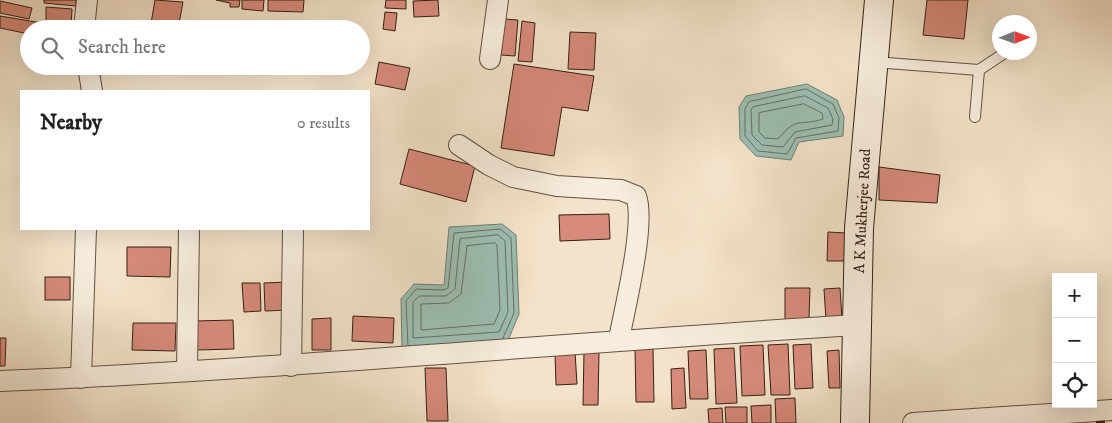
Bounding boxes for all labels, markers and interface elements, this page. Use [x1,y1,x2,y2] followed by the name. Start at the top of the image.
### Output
[992,15,1037,60] north arrow
[20,20,370,75] search box
[38,34,66,62] icon: search
[78,36,166,59] text: Search here
[40,110,102,136] text: Nearby
[297,113,350,133] text: 0 results
[850,148,875,274] street label: A K Mukherjee Road
[1052,273,1097,408] map controls
[1052,273,1097,318] button: +
[1052,318,1097,363] button: −
[1052,363,1097,408] button: locate

